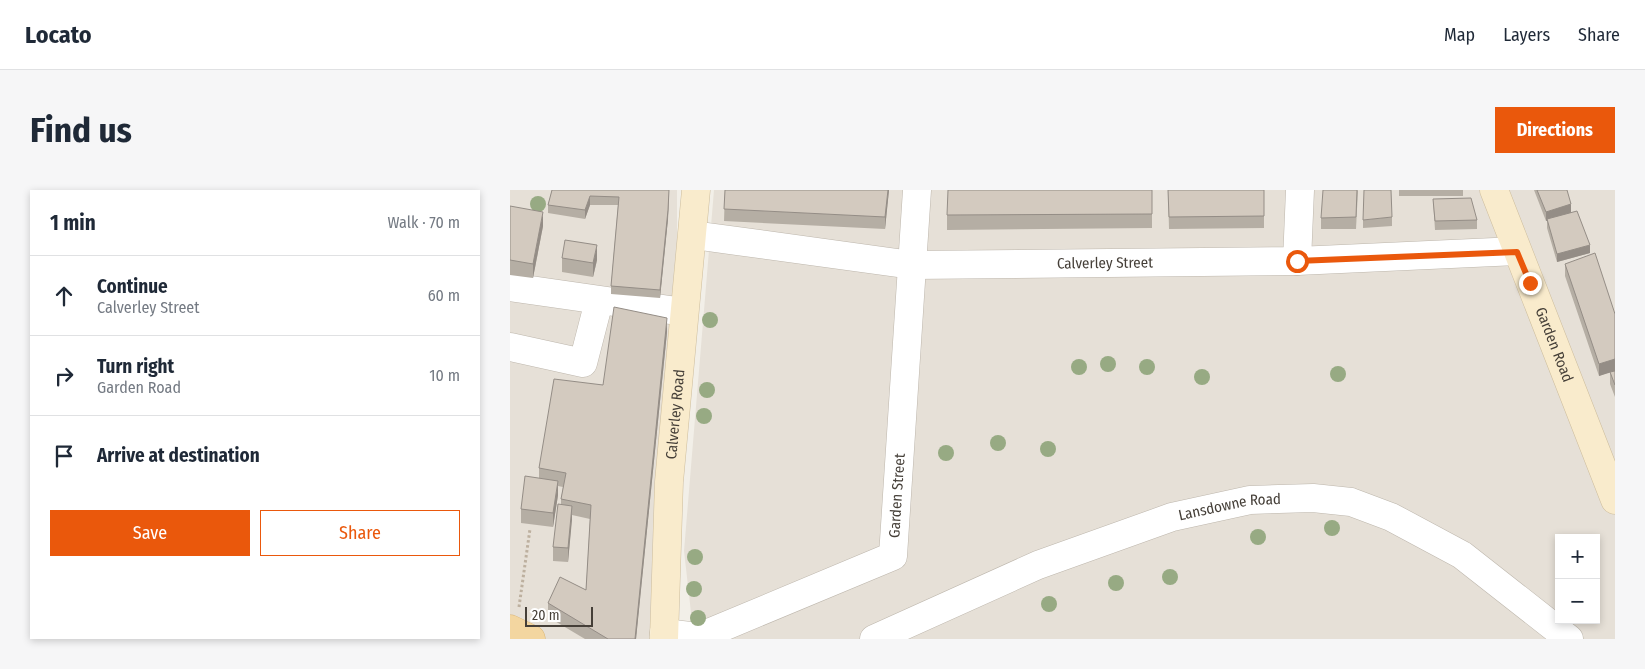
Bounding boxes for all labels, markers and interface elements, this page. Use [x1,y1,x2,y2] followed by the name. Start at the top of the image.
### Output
[25,21,91,49] text: Locato
[1444,24,1475,46] text: Map
[1503,24,1550,46] text: Layers
[1578,24,1620,46] text: Share
[1495,107,1615,153] button: Directions
[30,109,132,151] text: Find us
[50,210,96,236] text: 1 min
[388,213,460,232] text: Walk · 70 m
[1286,250,1309,273] route start
[1057,253,1153,272] street label: Calverley Street
[1519,272,1542,295] route end
[97,275,168,298] text: Continue
[50,282,78,310] icon: ahead
[428,286,460,305] text: 60 m
[97,298,199,317] text: Calverley Street
[1532,305,1577,385] street label: Garden Road
[97,355,174,378] text: Turn right
[50,362,78,390] icon: right
[429,366,460,385] text: 10 m
[662,369,688,460] street label: Calverley Road
[97,378,181,397] text: Garden Road
[50,442,78,470] icon: arrive
[97,444,260,467] text: Arrive at destination
[885,453,909,538] street label: Garden Street
[1177,490,1281,524] street label: Lansdowne Road
[50,510,250,556] button: Save
[260,510,460,556] button: Share
[1555,534,1600,624] map controls
[1555,534,1600,579] button: +
[1555,579,1600,624] button: −
[525,604,592,627] scale bar
[532,607,560,624] text: 20 m

